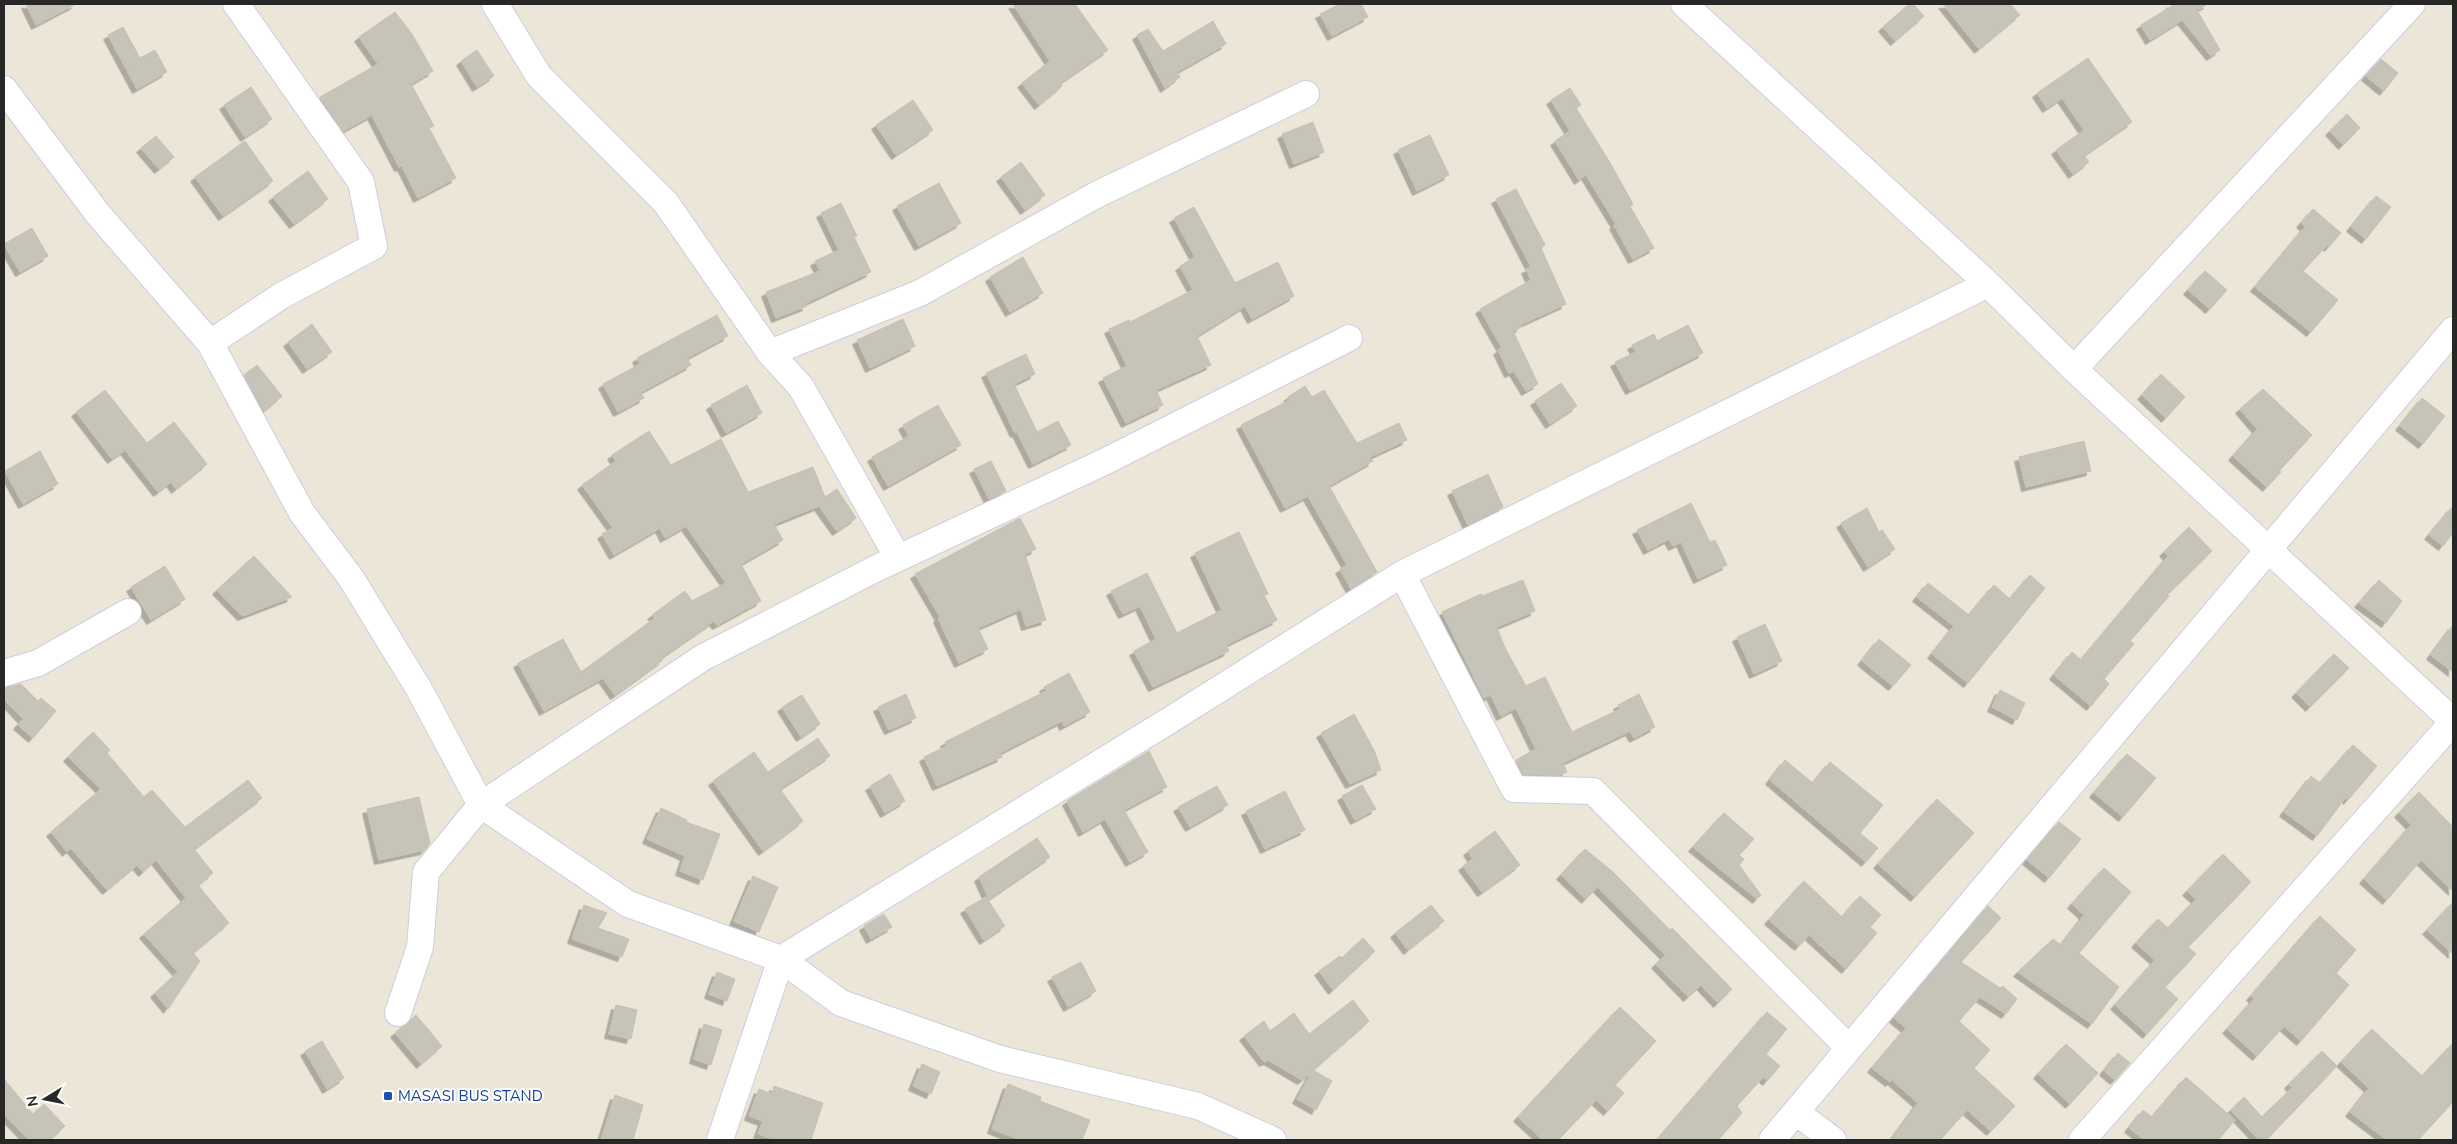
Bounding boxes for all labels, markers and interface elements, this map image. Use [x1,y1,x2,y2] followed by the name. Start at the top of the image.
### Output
[20,1074,70,1124] north arrow
[398,1086,543,1106] place label: MASASI BUS STAND
[382,1090,394,1102] marker: MASASI BUS STAND
[22,1094,43,1108] text: N

